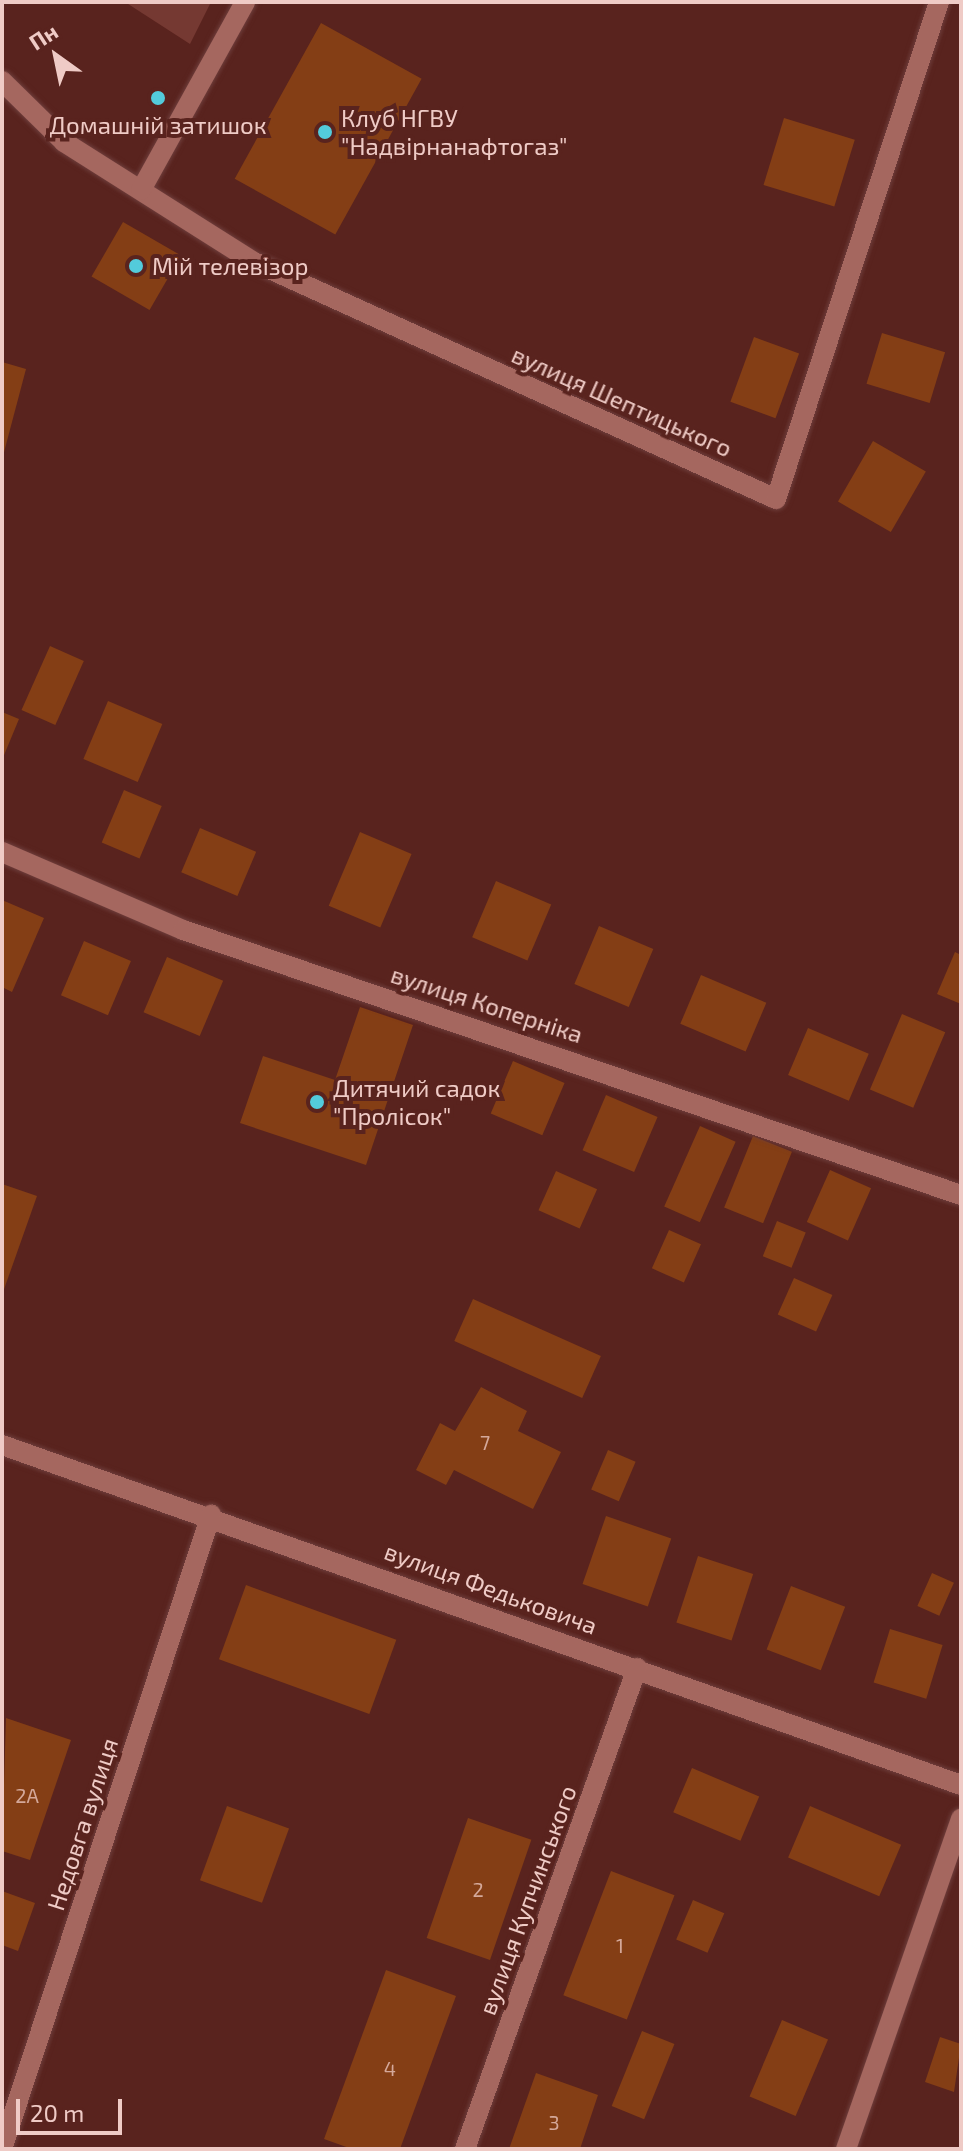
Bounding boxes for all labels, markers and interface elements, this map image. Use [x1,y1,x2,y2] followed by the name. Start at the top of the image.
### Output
[16,16,96,96] north arrow
[24,17,62,55] text: Пн
[149,89,167,107] marker: Домашній затишок
[341,104,568,160] place label: Клуб НГВУ "Надвірнанафтогаз"
[49,111,267,139] place label: Домашній затишок
[316,123,334,141] marker: Клуб НГВУ "Надвірнанафтогаз"
[152,252,308,280] place label: Мій телевізор
[127,257,145,275] marker: Мій телевізор
[507,339,737,463] street label: вулиця Шептицького
[387,959,587,1049] street label: вулиця Коперніка
[333,1074,500,1130] place label: Дитячий садок "Пролісок"
[308,1093,326,1111] marker: Дитячий садок "Пролісок"
[480,1430,490,1454] house number: 7
[381,1536,601,1640] street label: вулиця Федьковича
[41,1734,123,1914] street label: Недовга вулиця
[472,1781,582,2019] street label: вулиця Купчинського
[15,1783,39,1807] house number: 2А
[472,1877,484,1901] house number: 2
[616,1933,624,1957] house number: 1
[384,2056,396,2080] house number: 4
[20,2083,126,2133] scale bar
[30,2098,84,2127] text: 20 m
[548,2110,560,2134] house number: 3

